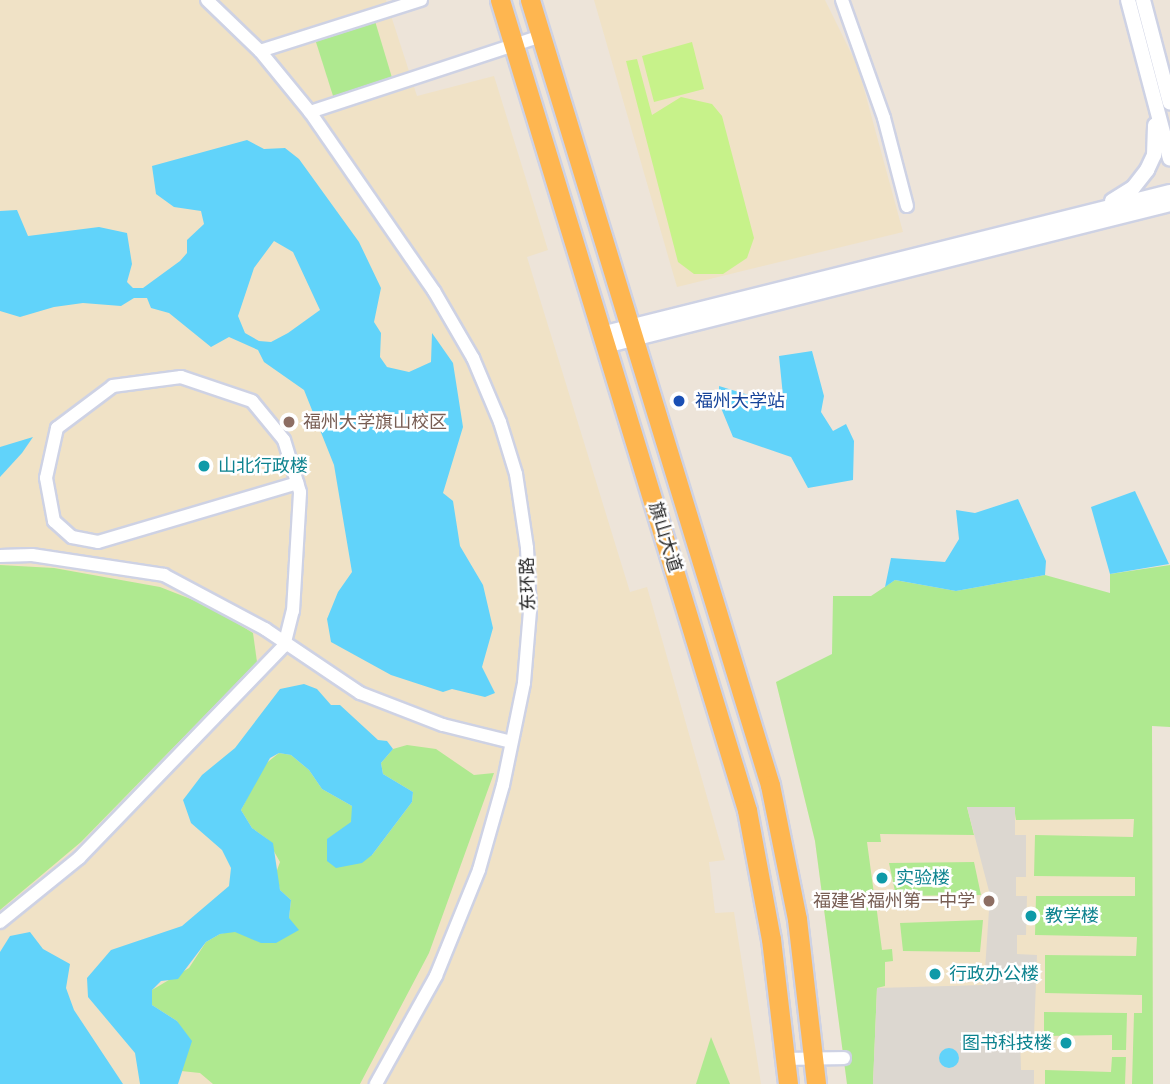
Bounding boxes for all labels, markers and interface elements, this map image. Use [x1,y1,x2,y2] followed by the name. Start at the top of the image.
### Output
[695,390,785,412] place label: 福州大学站
[669,391,689,411] marker: 福州大学站
[303,411,447,433] place label: 福州大学旗山校区
[281,414,297,430] marker: 福州大学旗山校区
[218,455,308,477] place label: 山北行政楼
[196,458,212,474] marker: 山北行政楼
[644,499,686,575] street label: 旗山大道
[516,557,540,611] street label: 东环路
[896,867,950,889] place label: 实验楼
[874,870,890,886] marker: 实验楼
[813,890,975,912] place label: 福建省福州第一中学
[981,893,997,909] marker: 福建省福州第一中学
[1045,905,1099,927] place label: 教学楼
[1023,908,1039,924] marker: 教学楼
[949,963,1039,985] place label: 行政办公楼
[927,966,943,982] marker: 行政办公楼
[962,1032,1052,1054] place label: 图书科技楼
[1058,1035,1074,1051] marker: 图书科技楼

